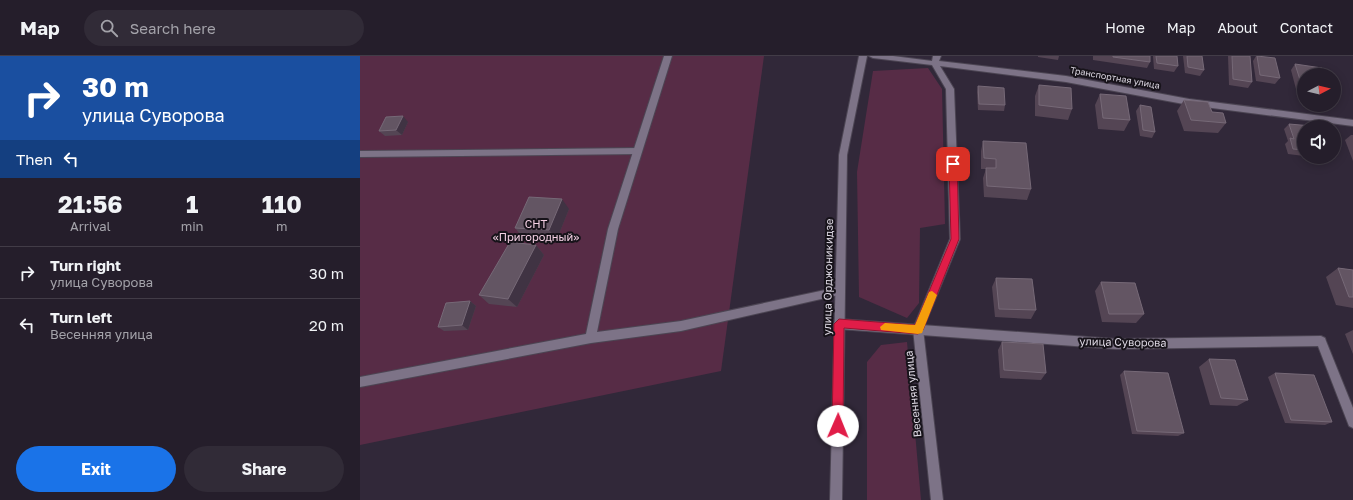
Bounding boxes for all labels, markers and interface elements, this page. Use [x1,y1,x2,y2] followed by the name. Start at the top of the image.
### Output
[84,10,364,46] search box
[20,16,60,39] text: Map
[98,17,120,39] icon: search
[130,19,216,37] text: Search here
[1105,19,1145,36] text: Home
[1167,19,1195,36] text: Map
[1217,19,1258,36] text: About
[1280,19,1333,36] text: Contact
[1069,64,1161,91] street label: Транспортная улица
[1297,68,1341,112] north arrow
[1297,68,1341,164] map controls
[82,70,149,103] text: 30 m
[16,72,68,124] icon: right
[82,104,225,126] text: улица Суворова
[1297,120,1341,164] button: sound
[936,147,970,181] pin
[60,148,82,170] icon: left
[16,150,52,168] text: Then
[942,153,964,175] icon: arrive
[58,189,123,218] text: 21:56
[186,189,198,218] text: 1
[262,189,302,218] text: 110
[493,217,579,243] park label: СНТ «Пригородный»
[70,218,111,234] text: Arrival
[181,218,204,234] text: min
[276,218,288,234] text: m
[820,218,835,336] street label: улица Орджоникидзе
[50,256,121,274] text: Turn right
[16,262,38,284] icon: right
[309,264,344,282] text: 30 m
[50,274,153,290] text: улица Суворова
[50,308,112,326] text: Turn left
[16,314,38,336] icon: left
[309,316,344,334] text: 20 m
[50,326,153,342] text: Весенняя улица
[1079,334,1167,349] street label: улица Суворова
[901,350,924,438] street label: Весенняя улица
[817,405,859,447] position arrow
[16,446,176,492] button: Exit
[184,446,344,492] button: Share

